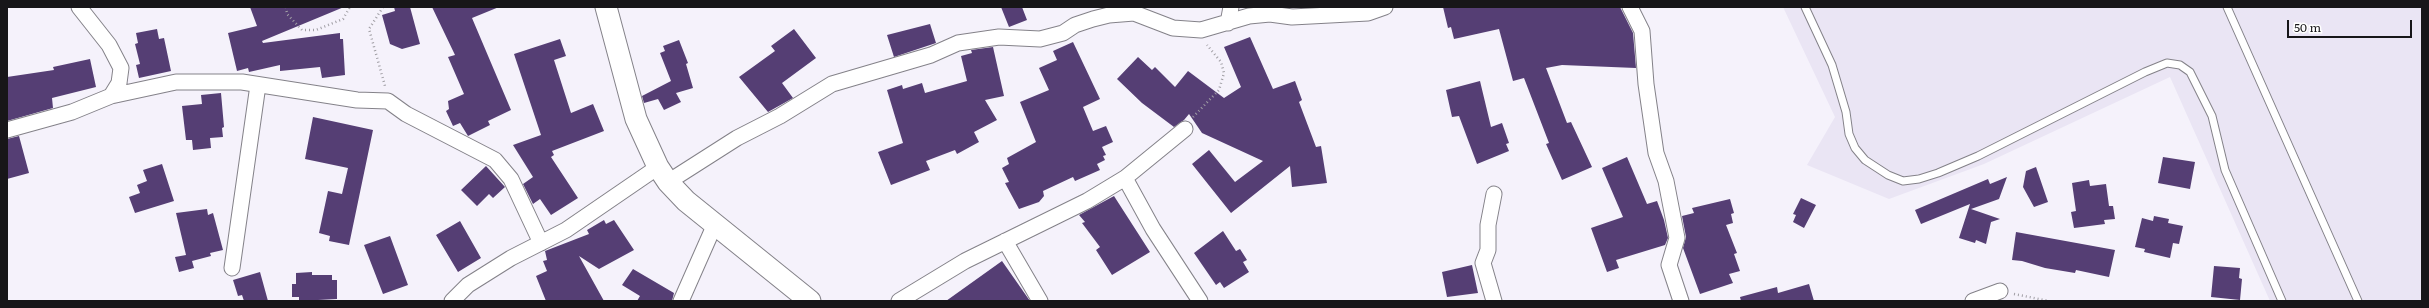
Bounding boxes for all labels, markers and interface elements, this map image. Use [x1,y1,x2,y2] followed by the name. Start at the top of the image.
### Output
[2289,12,2414,38] scale bar
[2294,18,2321,36] text: 50 m

